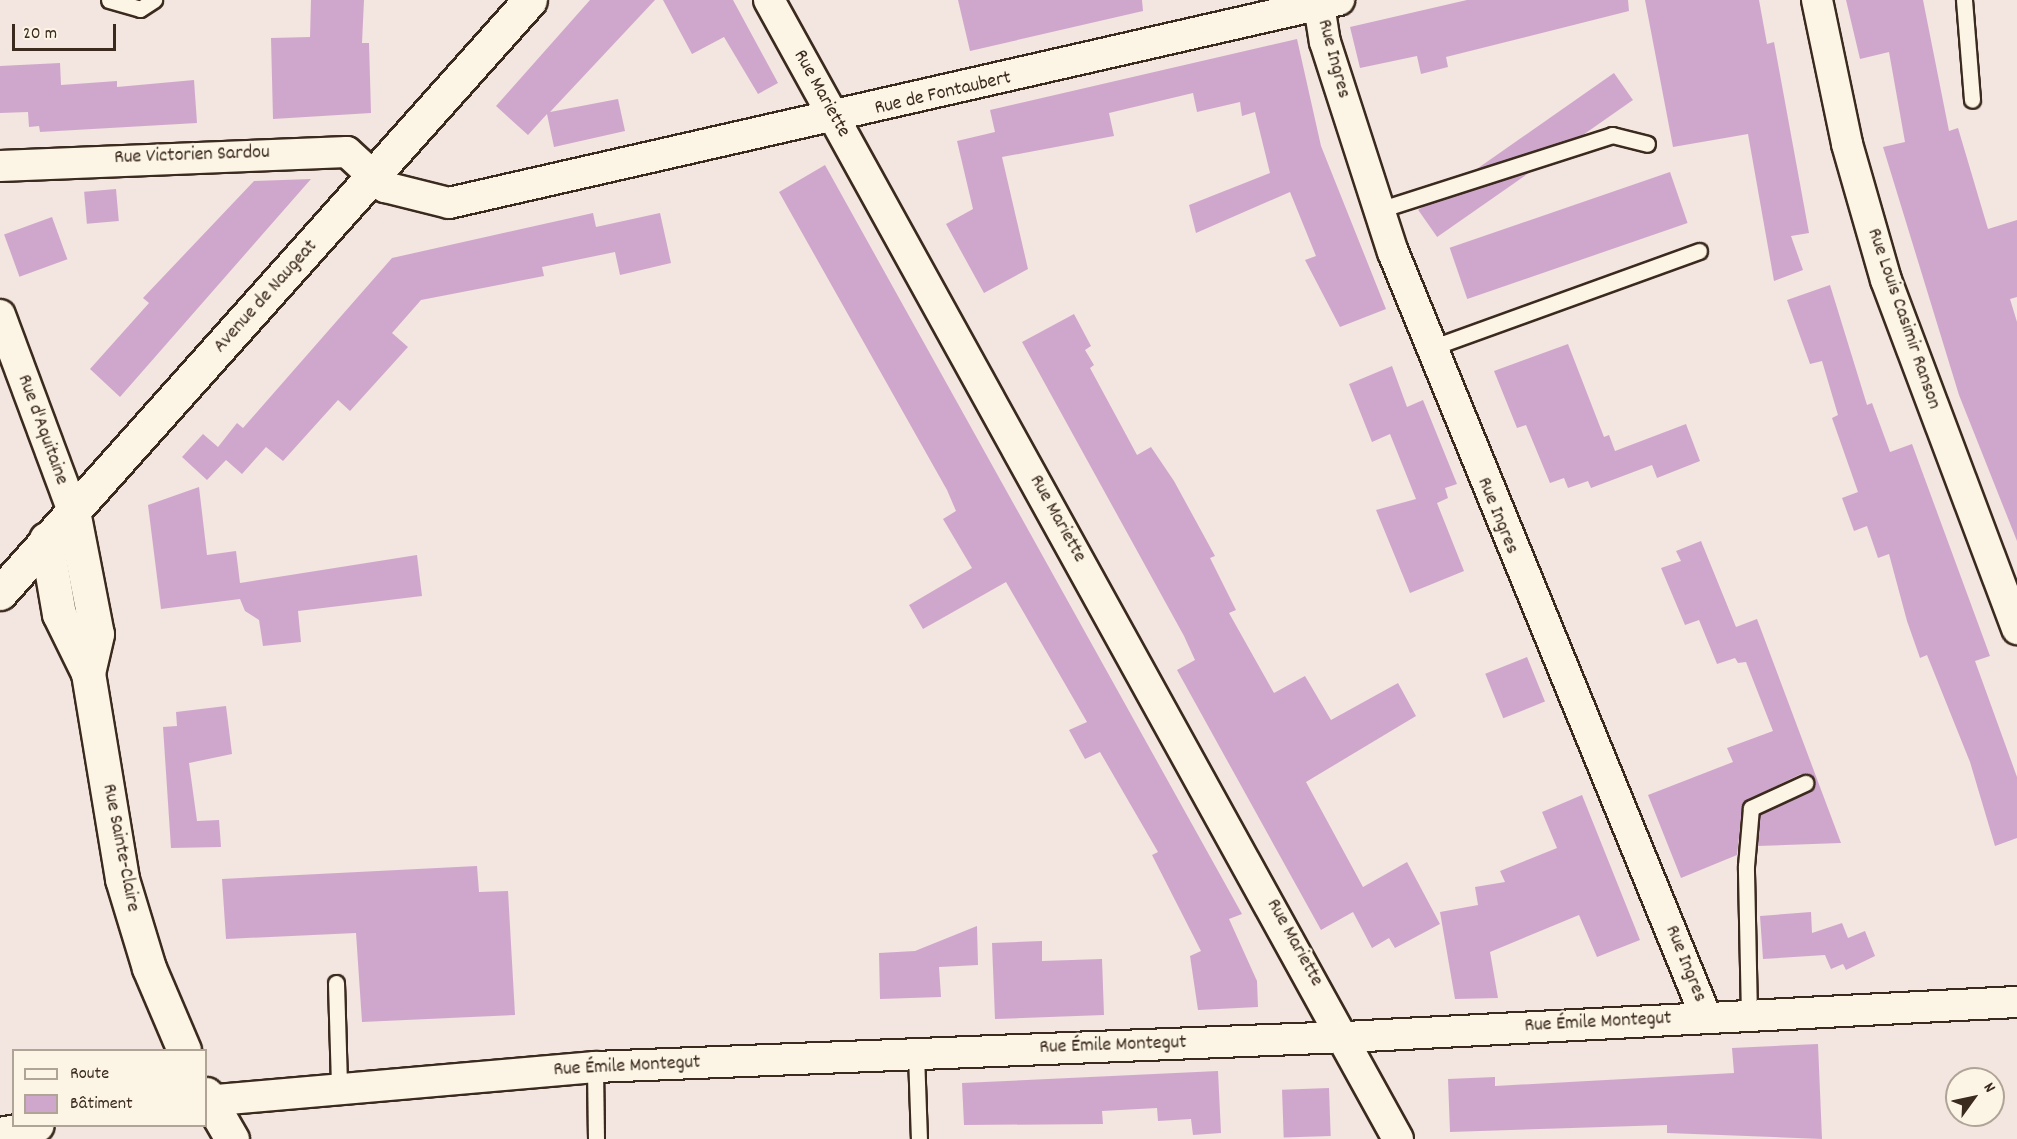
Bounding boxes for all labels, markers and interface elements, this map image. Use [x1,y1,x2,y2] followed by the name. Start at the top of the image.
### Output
[15,12,118,50] scale bar
[1311,17,1355,101] street label: Rue Ingres
[23,22,57,47] text: 20 m
[787,46,855,142] street label: Rue Mariette
[872,67,1014,121] street label: Rue de Fontaubert
[114,141,270,171] street label: Rue Victorien Sardou
[1861,225,1945,413] street label: Rue Louis Casimir Ranson
[209,235,323,359] street label: Avenue de Naugeat
[11,372,73,488] street label: Rue d'Aquitaine
[1023,471,1091,567] street label: Rue Mariette
[1471,474,1523,558] street label: Rue Ingres
[96,782,144,914] street label: Rue Sainte-Claire
[1260,895,1328,991] street label: Rue Mariette
[1659,922,1711,1006] street label: Rue Ingres
[1524,1007,1672,1039] street label: Rue Émile Montegut
[1039,1031,1187,1061] street label: Rue Émile Montegut
[12,1049,207,1127] legend
[553,1051,701,1083] street label: Rue Émile Montegut
[70,1062,109,1087] text: Route
[1945,1067,2005,1127] north arrow
[1977,1078,2001,1098] text: N
[70,1092,133,1117] text: Bâtiment

